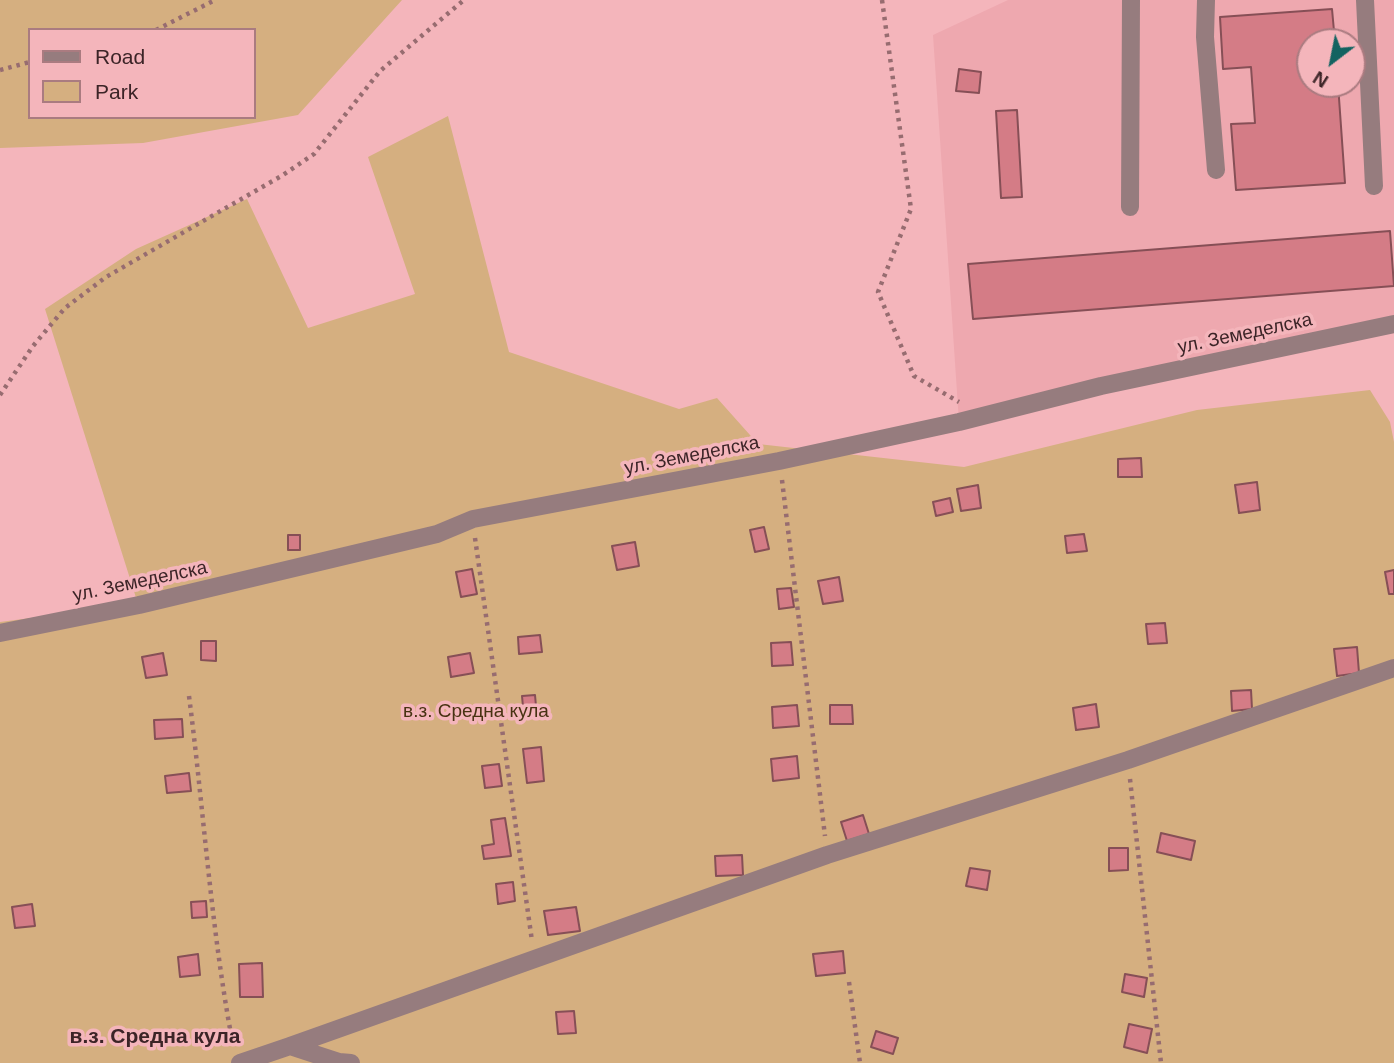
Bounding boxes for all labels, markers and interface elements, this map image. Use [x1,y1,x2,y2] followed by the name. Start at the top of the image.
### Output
[28,28,256,119] legend
[1296,28,1366,98] north arrow
[95,45,145,68] text: Road
[1309,67,1332,92] text: N
[95,80,138,103] text: Park
[1176,309,1314,359] street label: ул. Земеделска
[623,432,761,480] street label: ул. Земеделска
[71,557,209,607] street label: ул. Земеделска
[403,701,549,723] park label: в.з. Средна кула
[70,1024,240,1050] district label: в.з. Средна кула

